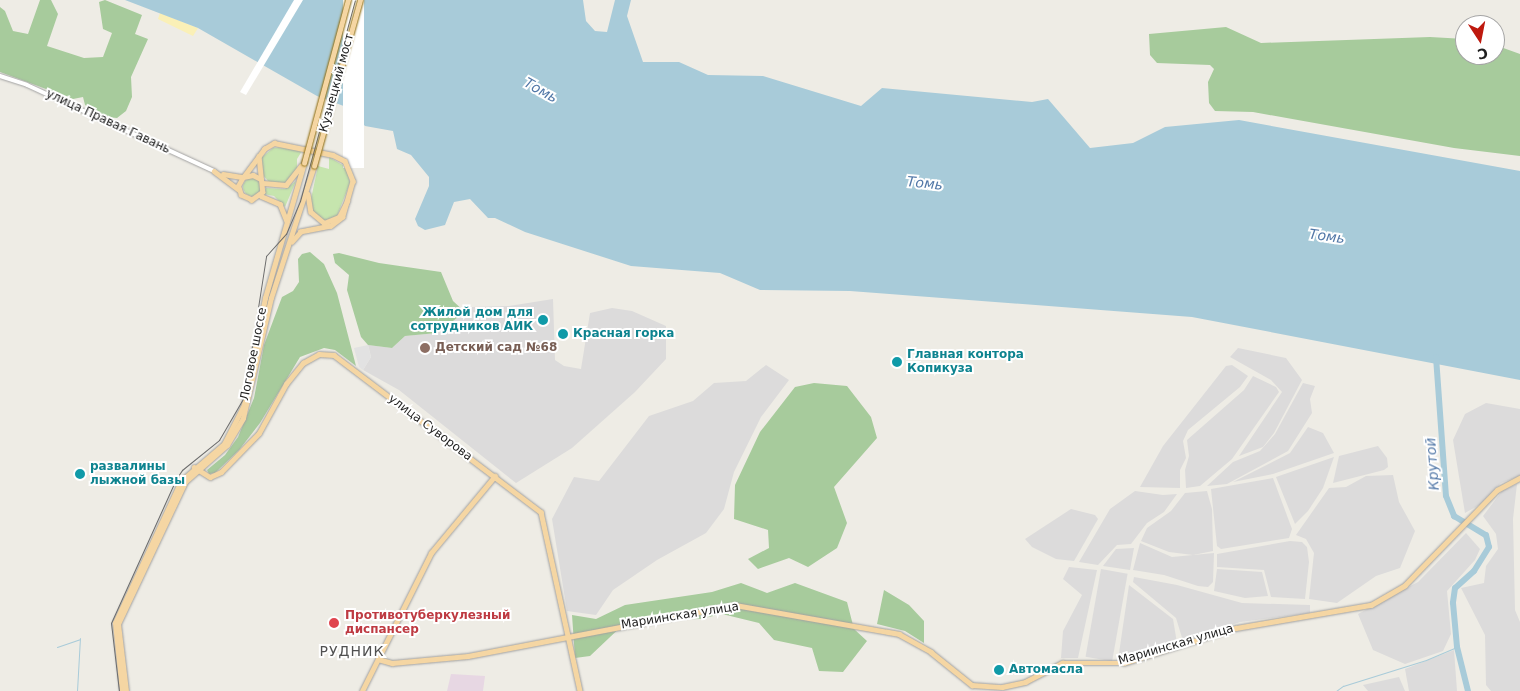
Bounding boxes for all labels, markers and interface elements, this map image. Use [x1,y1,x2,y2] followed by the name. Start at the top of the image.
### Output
[1455,15,1505,65] north arrow
[317,32,357,134] street label: Кузнецкий мост
[1476,45,1489,63] text: С
[521,74,561,106] water label: Томь
[44,87,172,157] street label: улица Правая Гавань
[906,173,944,193] water label: Томь
[1308,225,1346,247] water label: Томь
[238,306,270,402] street label: Логовое шоссе
[411,306,533,334] place label: Жилой дом для сотрудников АИК
[537,314,549,326] marker: Жилой дом для сотрудников АИК
[573,327,674,341] place label: Красная горка
[557,328,569,340] marker: Красная горка
[435,341,557,355] place label: Детский сад №68
[419,342,431,354] marker: Детский сад №68
[907,348,1024,376] place label: Главная контора Копикуза
[891,356,903,368] marker: Главная контора Копикуза
[385,392,475,464] street label: улица Суворова
[1422,437,1442,491] water label: Крутой
[90,460,185,488] place label: развалины лыжной базы
[74,468,86,480] marker: развалины лыжной базы
[620,600,740,632] street label: Мариинская улица
[345,609,510,637] place label: Противотуберкулезный диспансер
[327,616,341,630] marker: Противотуберкулезный диспансер
[1117,622,1235,668] street label: Мариинская улица
[319,643,385,659] district label: РУДНИК
[1009,663,1083,677] place label: Автомасла
[993,664,1005,676] marker: Автомасла

